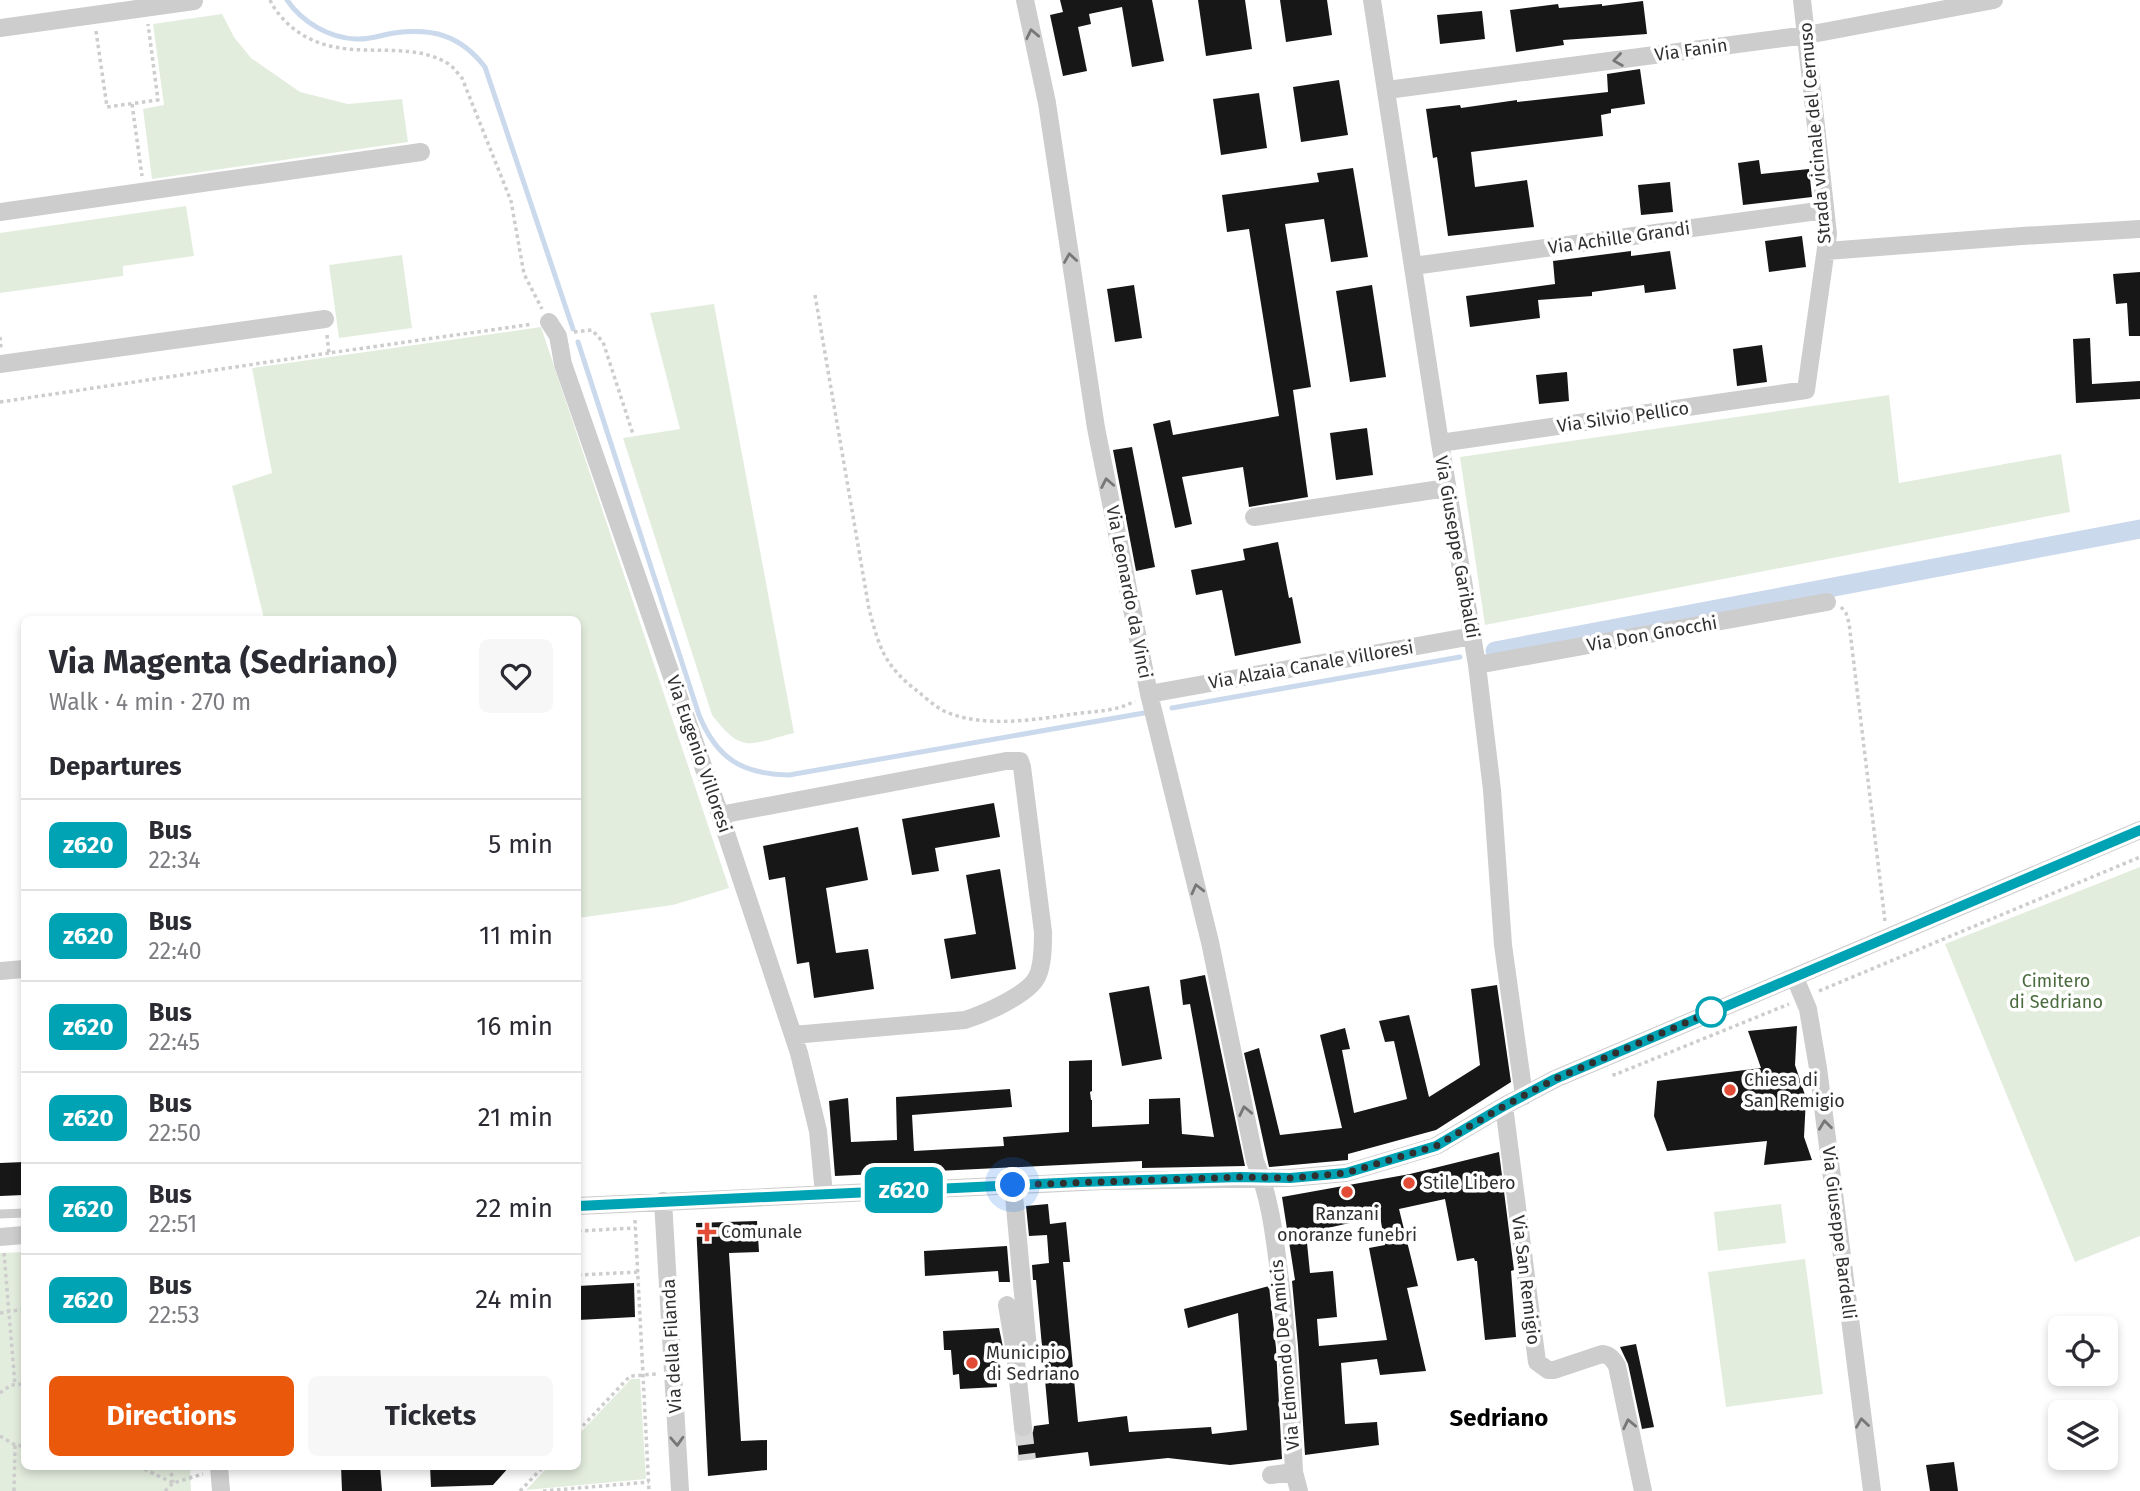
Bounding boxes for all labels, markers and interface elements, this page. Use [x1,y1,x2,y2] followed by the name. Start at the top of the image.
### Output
[1794,21,1836,245] street label: Strada vicinale del Cernuso
[1026,28,1041,40] one-way arrow
[1653,34,1729,66] street label: Via Fanin
[1612,52,1623,67] one-way arrow
[1547,217,1691,259] street label: Via Achille Grandi
[1063,252,1078,264] one-way arrow
[1556,397,1690,437] street label: Via Silvio Pellico
[1430,454,1484,640] street label: Via Giuseppe Garibaldi
[1100,477,1115,489] one-way arrow
[1101,504,1157,680] street label: Via Leonardo da Vinci
[1585,612,1719,656] street label: Via Don Gnocchi
[1207,636,1415,694] street label: Via Alzaia Canale Villoresi
[479,639,553,713] button: heart
[49,642,397,682] text: Via Magenta (Sedriano)
[662,672,736,836] street label: Via Eugenio Villoresi
[49,688,251,716] text: Walk · 4 min · 270 m
[49,751,182,782] text: Departures
[148,815,192,846] text: Bus
[488,829,553,860] text: 5 min
[63,831,113,859] text: z620
[148,846,201,874] text: 22:34
[1191,883,1205,895] one-way arrow
[148,906,192,937] text: Bus
[479,920,553,951] text: 11 min
[63,922,113,950] text: z620
[148,937,202,965] text: 22:40
[2009,970,2103,1013] park label: Cimitero di Sedriano
[148,997,192,1028] text: Bus
[1696,997,1726,1027] unlabelled marker
[476,1011,553,1042] text: 16 min
[63,1013,113,1041] text: z620
[148,1028,200,1056] text: 22:45
[1744,1069,1845,1112] place label: Chiesa di San Remigio
[1722,1082,1738,1098] marker: Chiesa di San Remigio
[148,1088,192,1119] text: Bus
[478,1102,553,1133] text: 21 min
[63,1104,113,1132] text: z620
[1238,1105,1253,1117] one-way arrow
[148,1119,201,1147] text: 22:50
[1818,1119,1833,1131] one-way arrow
[1817,1145,1861,1321] street label: Via Giuseppe Bardelli
[855,1167,953,1213] line badge: z620
[995,1167,1030,1202] your location
[1423,1172,1516,1194] place label: Stile Libero
[1401,1175,1417,1191] marker: Stile Libero
[879,1176,929,1204] text: z620
[148,1179,192,1210] text: Bus
[1339,1184,1355,1200] marker: Ranzani onoranze funebri
[476,1193,553,1224] text: 22 min
[63,1195,113,1223] text: z620
[1277,1203,1417,1246] place label: Ranzani onoranze funebri
[148,1210,197,1238] text: 22:51
[1507,1214,1545,1346] street label: Via San Remigio
[721,1221,802,1243] place label: Comunale
[699,1224,715,1240] marker: Comunale
[1266,1259,1304,1451] street label: Via Edmondo De Amicis
[148,1270,192,1301] text: Bus
[657,1278,687,1414] street label: Via della Filanda
[475,1284,553,1315] text: 24 min
[63,1286,113,1314] text: z620
[148,1301,200,1329] text: 22:53
[2048,1316,2118,1470] map controls
[2048,1316,2118,1386] button: locate
[986,1342,1080,1385] place label: Municipio di Sedriano
[964,1355,980,1371] marker: Municipio di Sedriano
[49,1376,294,1456] button: Directions
[308,1376,553,1456] button: Tickets
[2048,1400,2118,1470] button: layers
[1450,1404,1548,1432] district label: Sedriano
[1622,1418,1637,1430] one-way arrow
[1855,1418,1870,1429] one-way arrow
[669,1435,684,1446] one-way arrow

